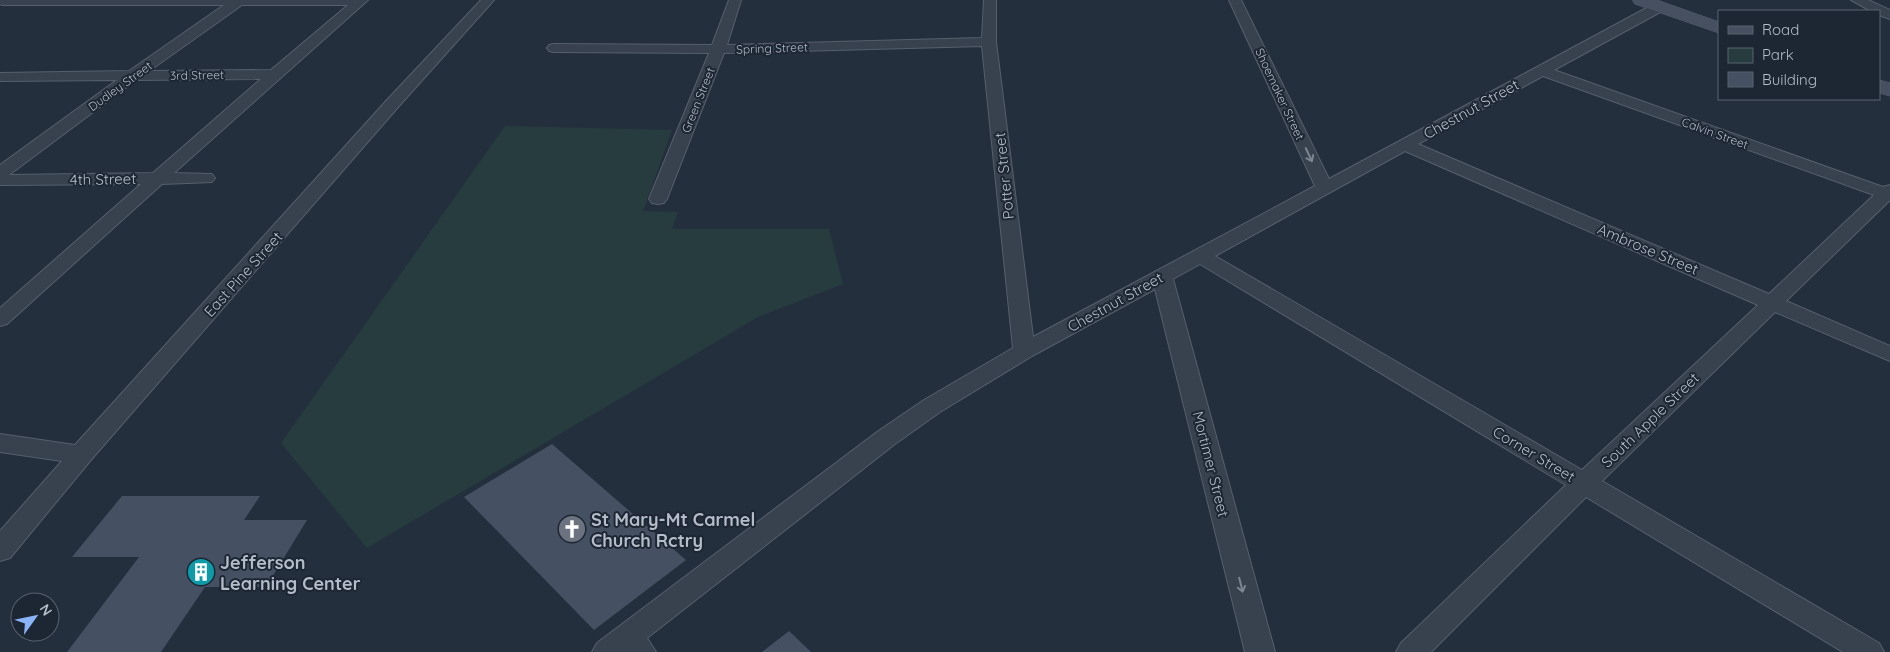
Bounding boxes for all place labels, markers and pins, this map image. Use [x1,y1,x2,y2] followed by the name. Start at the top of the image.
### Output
[591,508,755,552] place label: St Mary-Mt Carmel Church Rctry
[557,514,587,544] church icon: St Mary-Mt Carmel Church Rctry
[220,551,361,595] place label: Jefferson Learning Center
[186,557,216,587] building icon: Jefferson Learning Center

